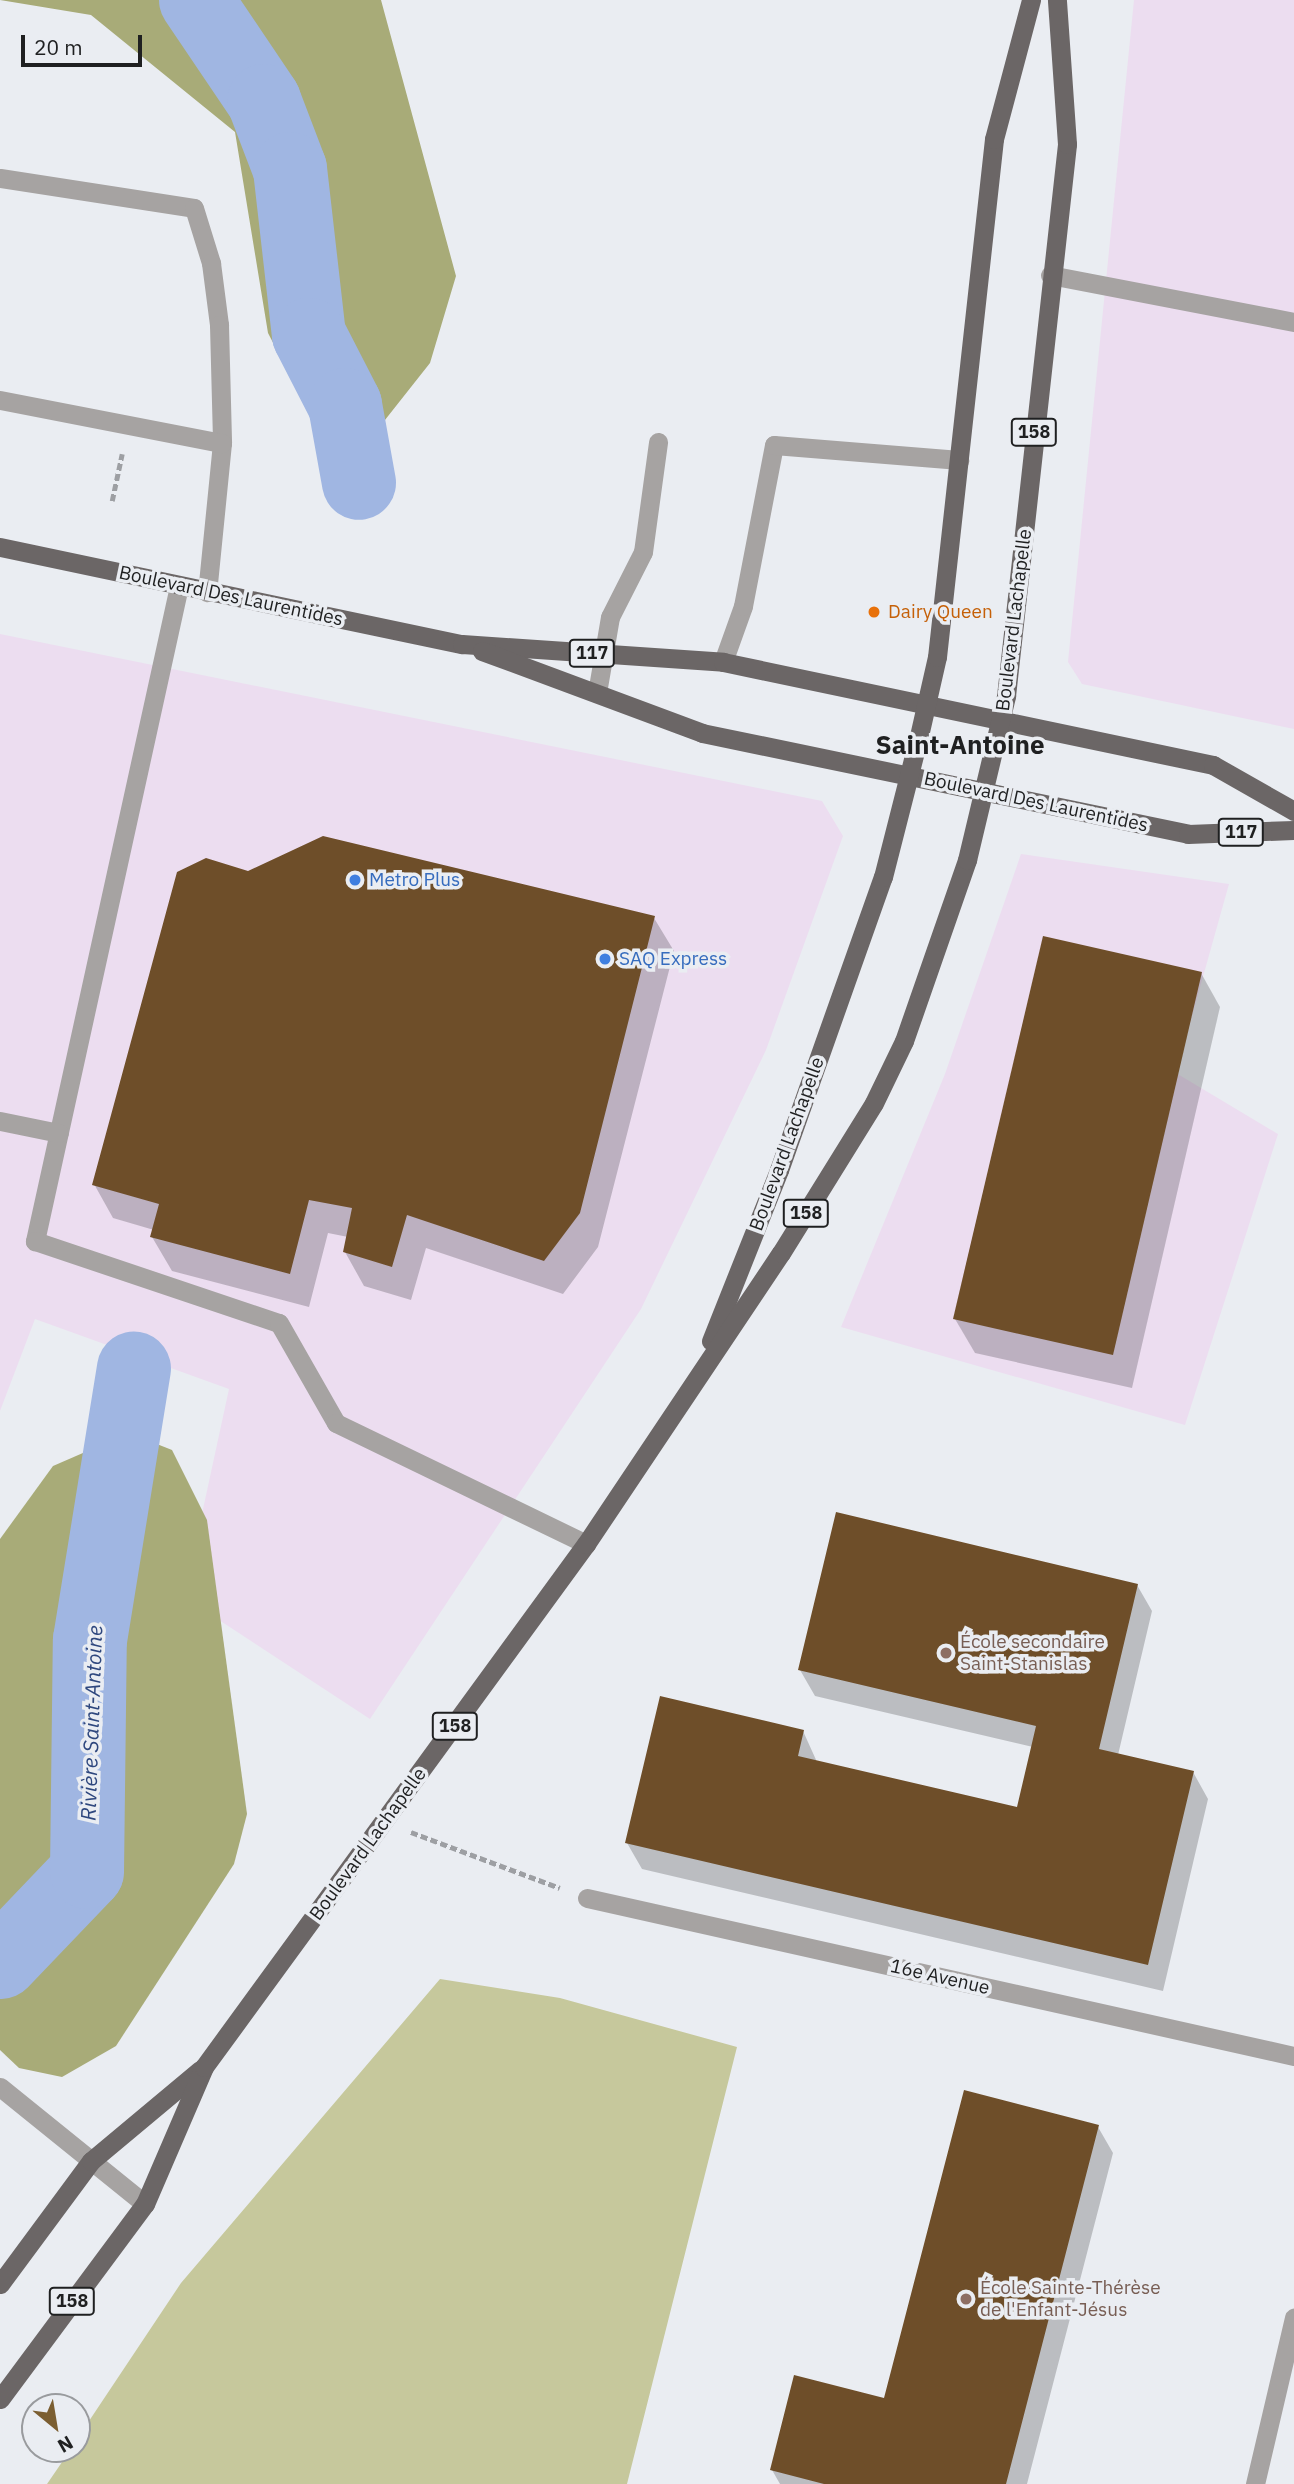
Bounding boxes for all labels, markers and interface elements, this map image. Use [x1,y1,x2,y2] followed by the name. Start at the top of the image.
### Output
[24,21,145,65] scale bar
[34,33,83,61] text: 20 m
[1010,418,1058,446] road number: 158
[992,528,1036,712] street label: Boulevard Lachapelle
[117,561,345,631] street label: Boulevard Des Laurentides
[888,601,993,623] place label: Dairy Queen
[866,604,882,620] marker: Dairy Queen
[568,638,616,668] road number: 117
[875,729,1045,761] district label: Saint-Antoine
[922,767,1150,837] street label: Boulevard Des Laurentides
[1216,818,1266,846] road number: 117
[369,869,460,891] place label: Metro Plus
[347,872,363,888] marker: Metro Plus
[619,948,727,970] place label: SAQ Express
[597,951,613,967] marker: SAQ Express
[745,1054,829,1234] street label: Boulevard Lachapelle
[782,1198,830,1228] road number: 158
[75,1625,107,1821] water label: Rivière Saint-Antoine
[960,1631,1105,1675] place label: École secondaire Saint-Stanislas
[938,1645,954,1661] marker: École secondaire Saint-Stanislas
[430,1712,480,1741] road number: 158
[305,1763,431,1925] street label: Boulevard Lachapelle
[888,1955,992,1999] street label: 16e Avenue
[980,2277,1161,2321] place label: École Sainte-Thérèse de l'Enfant-Jésus
[48,2286,96,2316] road number: 158
[958,2291,974,2307] marker: École Sainte-Thérèse de l'Enfant-Jésus
[21,2393,91,2463] north arrow
[54,2431,77,2458] text: N

